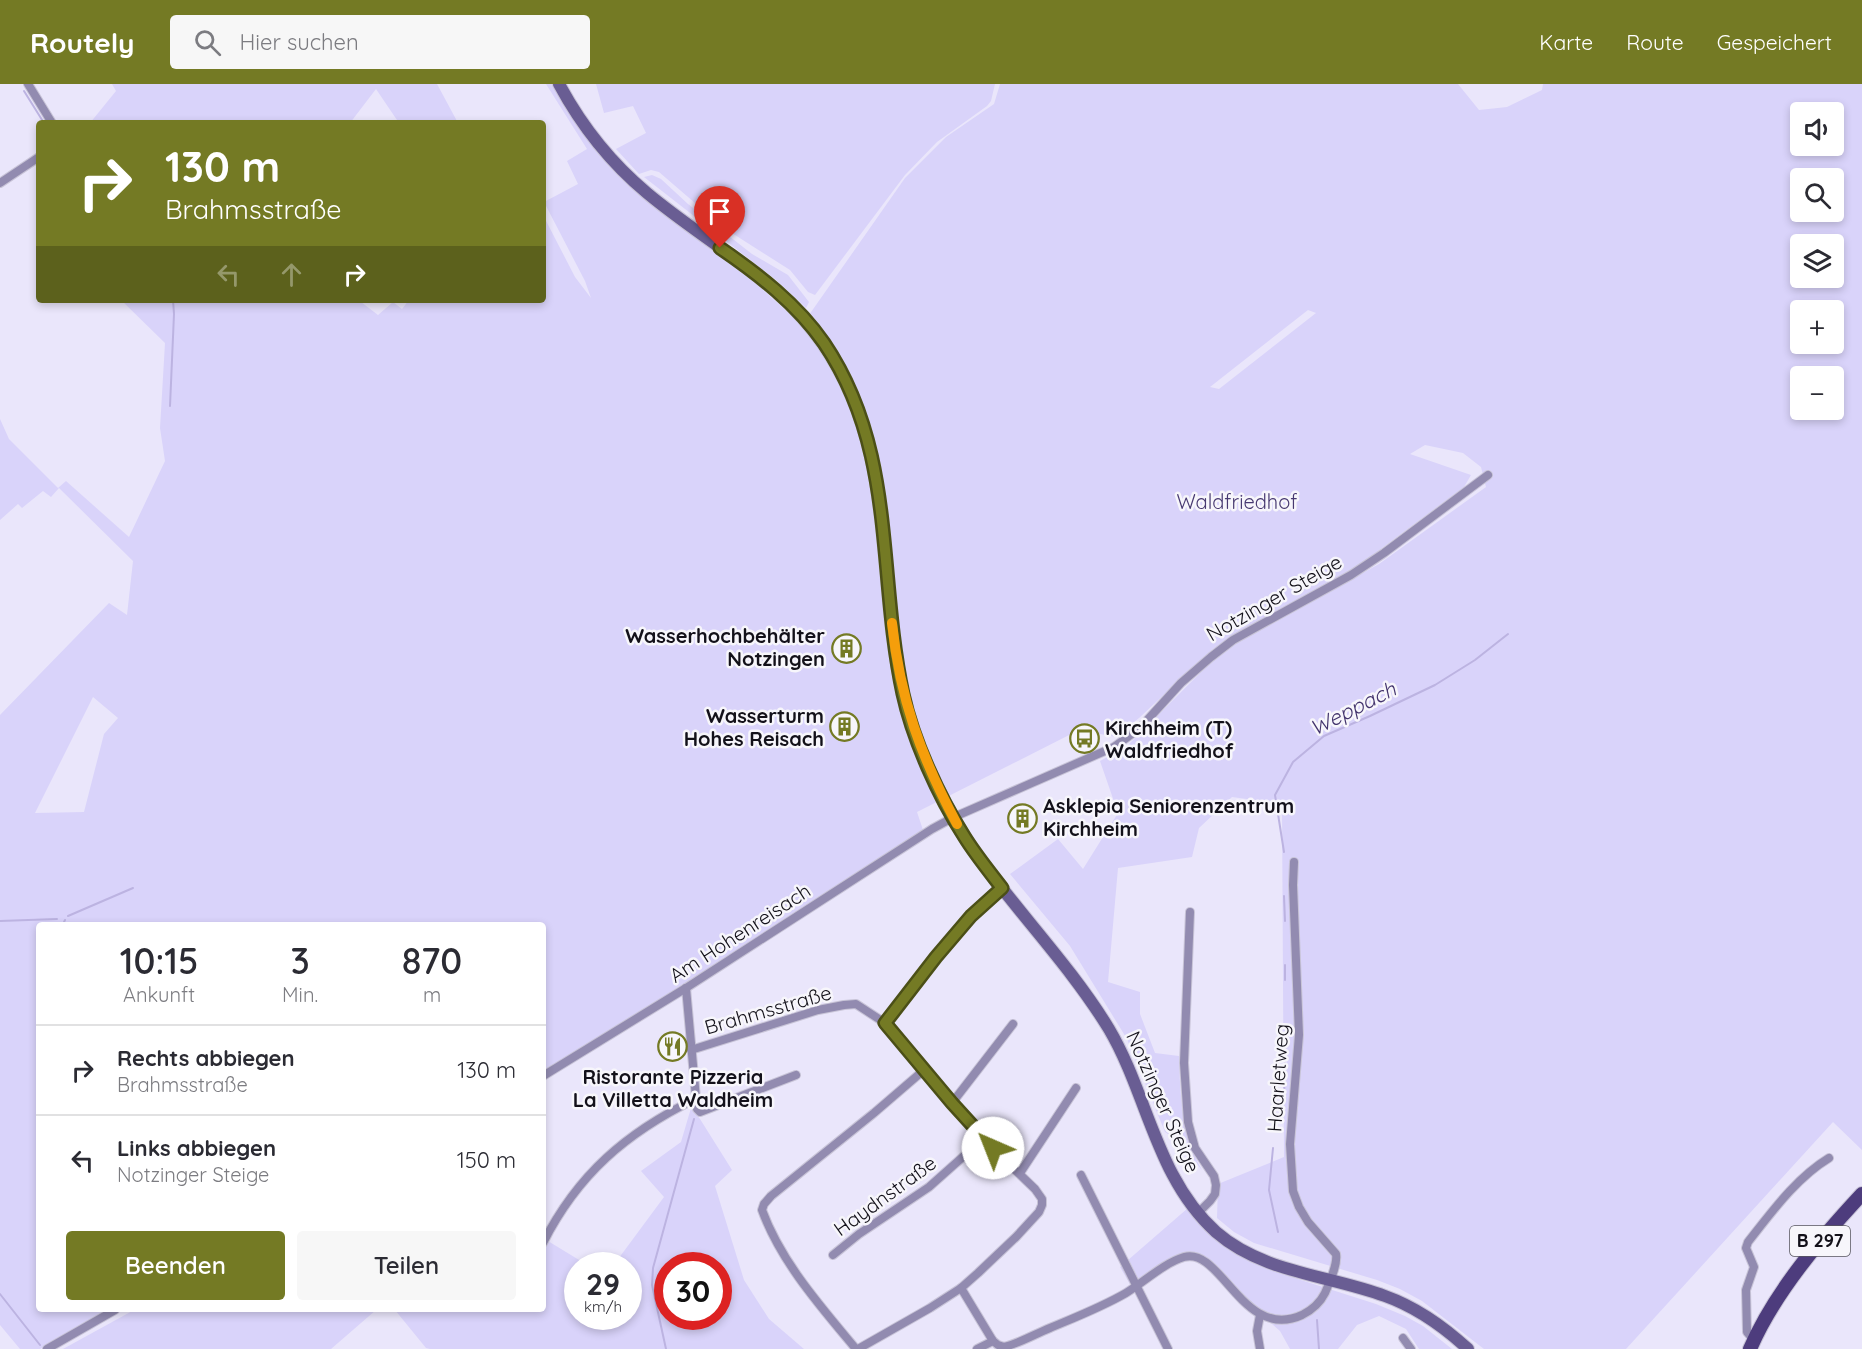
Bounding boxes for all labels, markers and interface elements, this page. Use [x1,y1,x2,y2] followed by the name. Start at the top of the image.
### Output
[170,15,590,69] search box
[30,25,134,60] text: Routely
[191,26,224,59] icon: search
[239,28,359,56] text: Hier suchen
[1539,29,1593,55] text: Karte
[1626,29,1684,55] text: Route
[1717,29,1832,55] text: Gespeichert
[1790,102,1844,420] map controls
[1790,102,1844,156] button: sound
[165,140,280,193] text: 130 m
[66,144,144,222] icon: right
[1790,168,1844,222] button: search
[694,186,745,248] pin
[165,192,342,226] text: Brahmsstraße
[703,195,736,228] icon: arrive
[1790,234,1844,288] button: layers
[212,258,245,291] icon: left
[275,258,308,291] icon: ahead
[338,258,371,291] icon: right
[1790,300,1844,354] button: +
[1790,366,1844,420] button: −
[1176,489,1298,514] park label: Waldfriedhof
[1202,549,1346,646] street label: Notzinger Steige
[625,623,825,671] place label: Wasserhochbehälter Notzingen
[830,632,862,664] building icon: Wasserhochbehälter Notzingen
[1305,675,1401,741] water label: Weppach
[684,703,824,751] place label: Wasserturm Hohes Reisach
[829,711,861,743] building icon: Wasserturm Hohes Reisach
[1105,715,1234,763] place label: Kirchheim (T) Waldfriedhof
[1068,723,1100,755] bus stop icon: Kirchheim (T) Waldfriedhof
[1043,793,1294,841] place label: Asklepia Seniorenzentrum Kirchheim
[1006,802,1038,834] building icon: Asklepia Seniorenzentrum Kirchheim
[664,878,815,988] street label: Am Hohenreisach
[120,938,198,983] text: 10:15
[290,938,310,983] text: 3
[402,938,462,983] text: 870
[702,979,834,1040] street label: Brahmsstraße
[123,982,195,1007] text: Ankunft
[282,982,318,1007] text: Min.
[423,982,441,1007] text: m
[1261,1023,1294,1133] street label: Haarletweg
[1121,1027,1206,1176] street label: Notzinger Steige
[657,1030,689,1062] restaurant icon: Ristorante Pizzeria La Villetta Waldheim
[117,1044,295,1072] text: Rechts abbiegen
[66,1054,99,1087] icon: right
[457,1056,516,1084] text: 130 m
[573,1064,773,1112] place label: Ristorante Pizzeria La Villetta Waldheim
[117,1072,248,1097] text: Brahmsstraße
[961,1116,1025,1180] position arrow
[117,1134,276,1162] text: Links abbiegen
[66,1144,99,1177] icon: left
[457,1146,516,1174] text: 150 m
[829,1150,941,1241] street label: Haydnstraße
[117,1162,269,1187] text: Notzinger Steige
[1790,1226,1850,1256] road number: B 297
[66,1231,285,1300] button: Beenden
[297,1231,516,1300] button: Teilen
[654,1252,732,1330] speed limit sign: 30
[586,1265,620,1303] text: 29
[584,1297,622,1316] text: km/h

